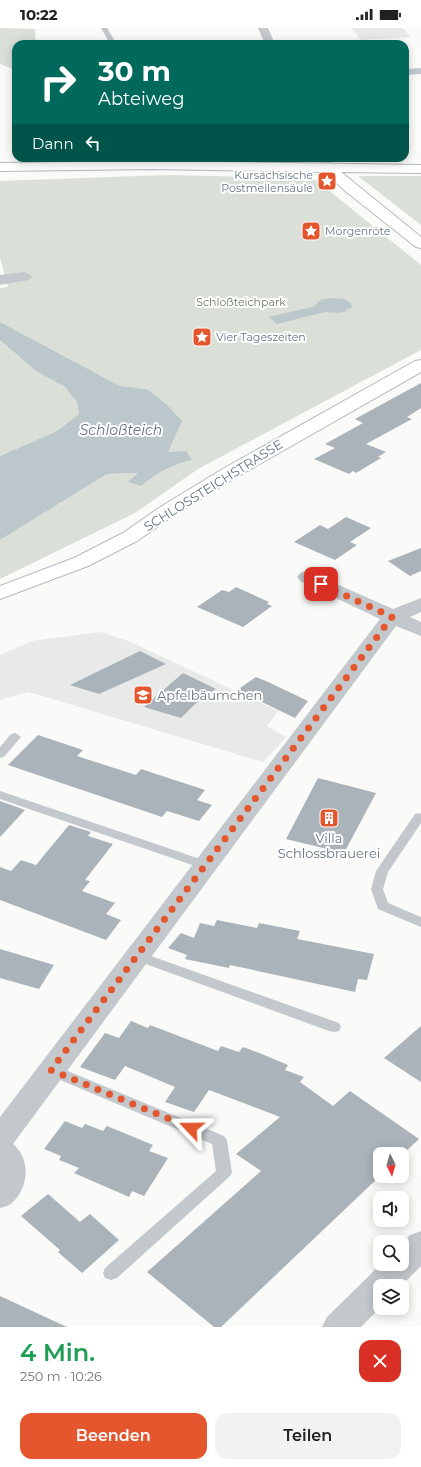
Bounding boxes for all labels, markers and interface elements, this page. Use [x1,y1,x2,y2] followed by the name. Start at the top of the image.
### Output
[20,5,58,24] text: 10:22
[98,54,171,88] text: 30 m
[32,56,84,108] icon: right
[98,88,185,110] text: Abteiweg
[82,132,104,154] icon: left
[32,134,74,153] text: Dann
[221,168,313,195] place label: Kursächsische Postmeilensäule
[316,170,338,192] place icon: Kursächsische Postmeilensäule
[300,220,322,242] place icon: Morgenröte
[325,224,391,238] place label: Morgenröte
[196,295,286,309] park label: Schloßteichpark
[191,326,213,348] place icon: Vier Tageszeiten
[216,330,306,344] place label: Vier Tageszeiten
[80,421,162,439] water label: Schloßteich
[141,436,285,534] street label: SCHLOSSTEICHSTRASSE
[304,567,338,601] pin
[310,573,332,595] icon: arrive
[132,684,154,706] school or university icon: Apfelbäumchen
[157,687,262,703] place label: Apfelbäumchen
[318,807,340,829] building icon: Villa Schlossbrauerei
[278,830,380,861] place label: Villa Schlossbrauerei
[170,1107,212,1149] position arrow
[373,1147,409,1183] north arrow
[373,1147,409,1315] map controls
[373,1191,409,1227] button: sound
[373,1235,409,1271] button: search
[373,1279,409,1315] button: layers
[20,1338,95,1367] text: 4 Min.
[359,1340,401,1382] button: close
[20,1368,102,1384] text: 250 m · 10:26
[20,1413,207,1459] button: Beenden
[215,1413,401,1459] button: Teilen

